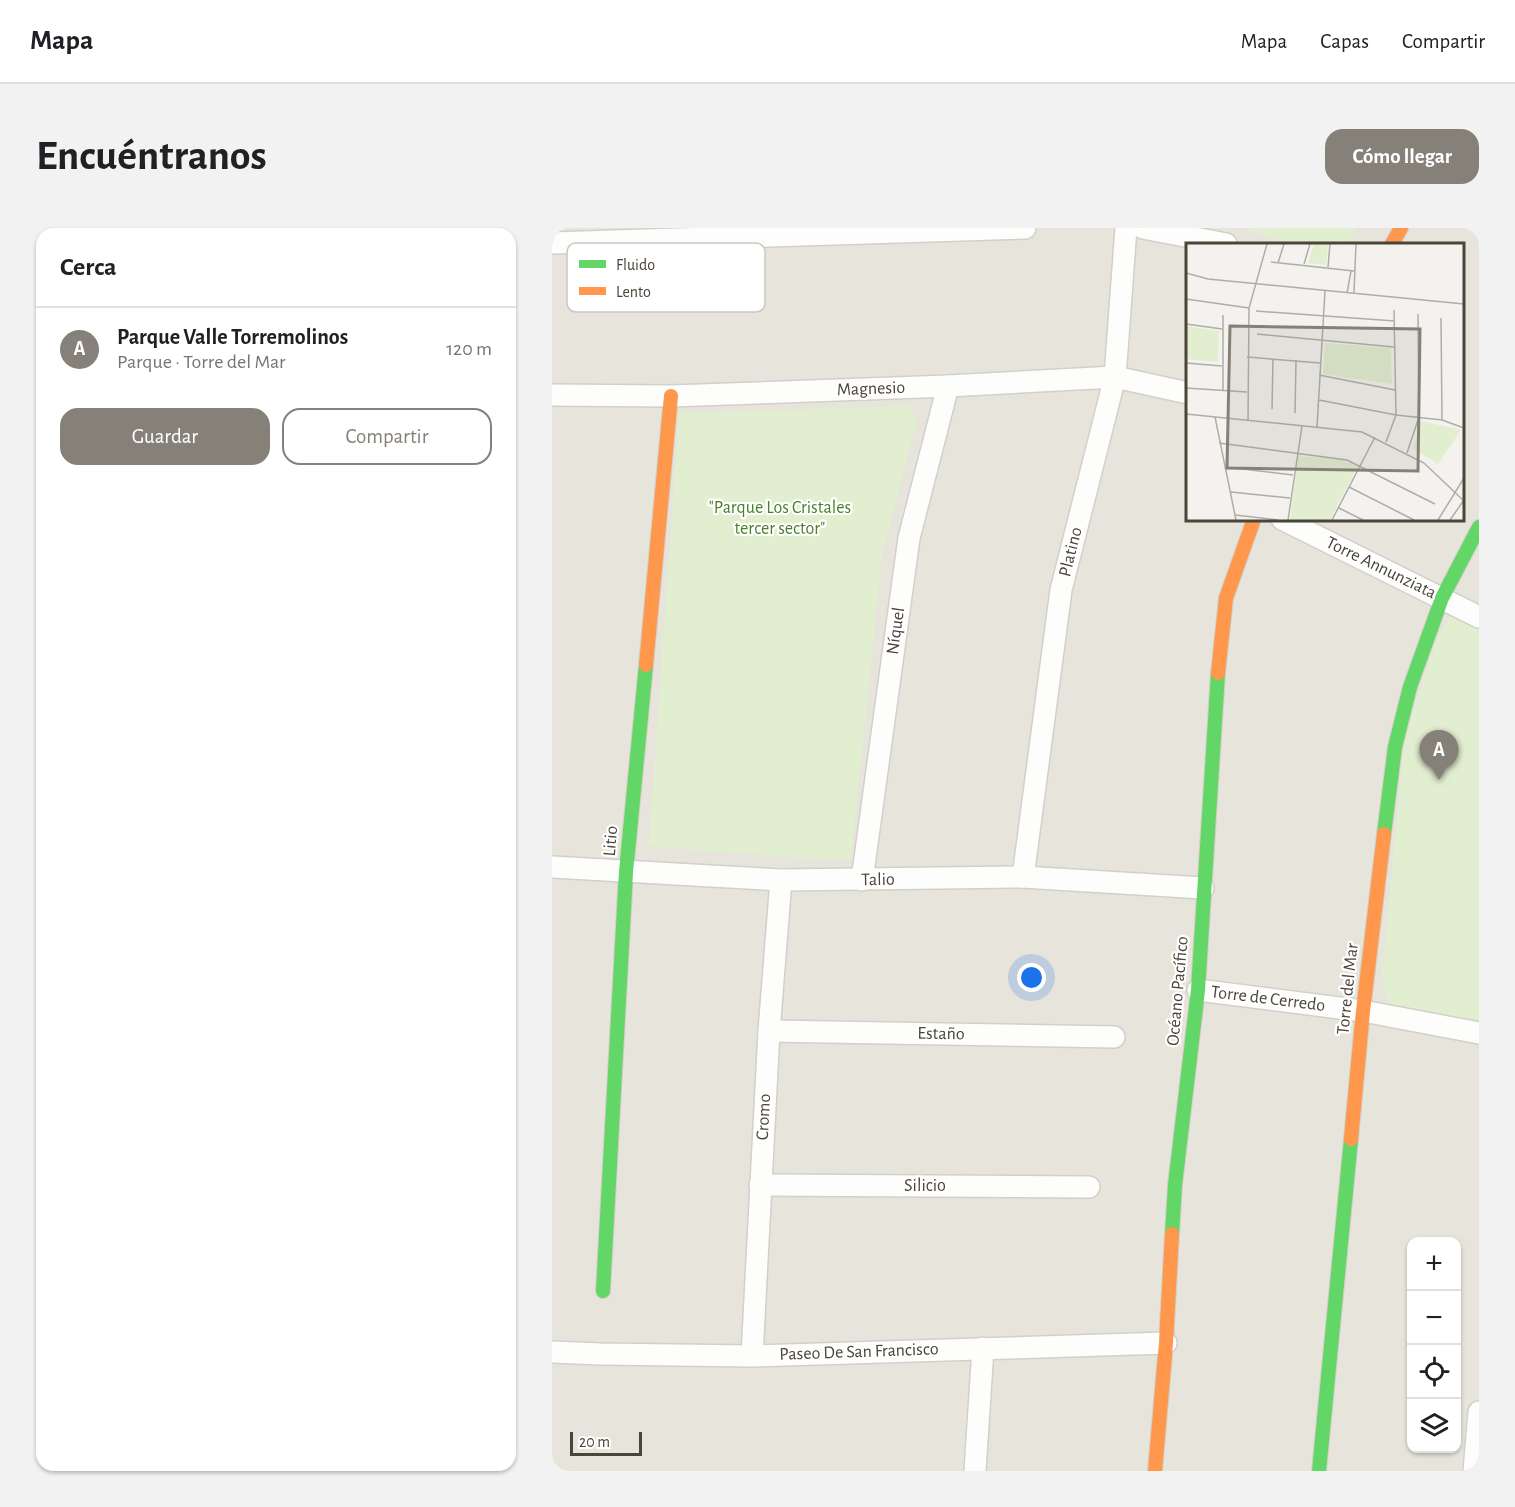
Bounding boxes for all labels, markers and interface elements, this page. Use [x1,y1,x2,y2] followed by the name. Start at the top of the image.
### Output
[30,27,93,55] text: Mapa
[1241,31,1287,52] text: Mapa
[1320,31,1369,52] text: Capas
[1402,31,1485,52] text: Compartir
[1325,129,1479,184] button: Cómo llegar
[36,135,267,177] text: Encuéntranos
[567,243,765,312] legend
[1186,243,1464,520] inset map
[60,254,117,280] text: Cerca
[616,257,655,273] text: Fluido
[616,284,651,300] text: Lento
[117,326,348,348] text: Parque Valle Torremolinos
[74,339,86,359] text: A
[446,339,492,359] text: 120 m
[117,352,286,372] text: Parque · Torre del Mar
[836,379,906,399] street label: Magnesio
[60,408,270,465] button: Guardar
[282,408,492,465] button: Compartir
[709,499,851,538] park label: "Parque Los Cristales tercer sector"
[1056,525,1086,579] street label: Platino
[1323,534,1439,602] street label: Torre Annunziata
[884,606,908,656] street label: Níquel
[1420,730,1458,780] pin: A
[601,825,621,857] street label: Litio
[861,871,895,889] street label: Talio
[1164,935,1192,1047] street label: Océano Pacífico
[1334,942,1362,1036] street label: Torre del Mar
[1017,963,1046,992] your location
[1210,983,1326,1015] street label: Torre de Cerredo
[917,1025,965,1043] street label: Estaño
[754,1093,774,1141] street label: Cromo
[904,1177,946,1195] street label: Silicio
[1407,1237,1461,1453] map controls
[1407,1237,1461,1291] button: +
[1407,1291,1461,1345] button: −
[779,1340,939,1364] street label: Paseo De San Francisco
[1407,1345,1461,1399] button: locate
[1407,1399,1461,1453] button: layers
[570,1429,642,1456] scale bar
[579,1434,610,1450] text: 20 m

